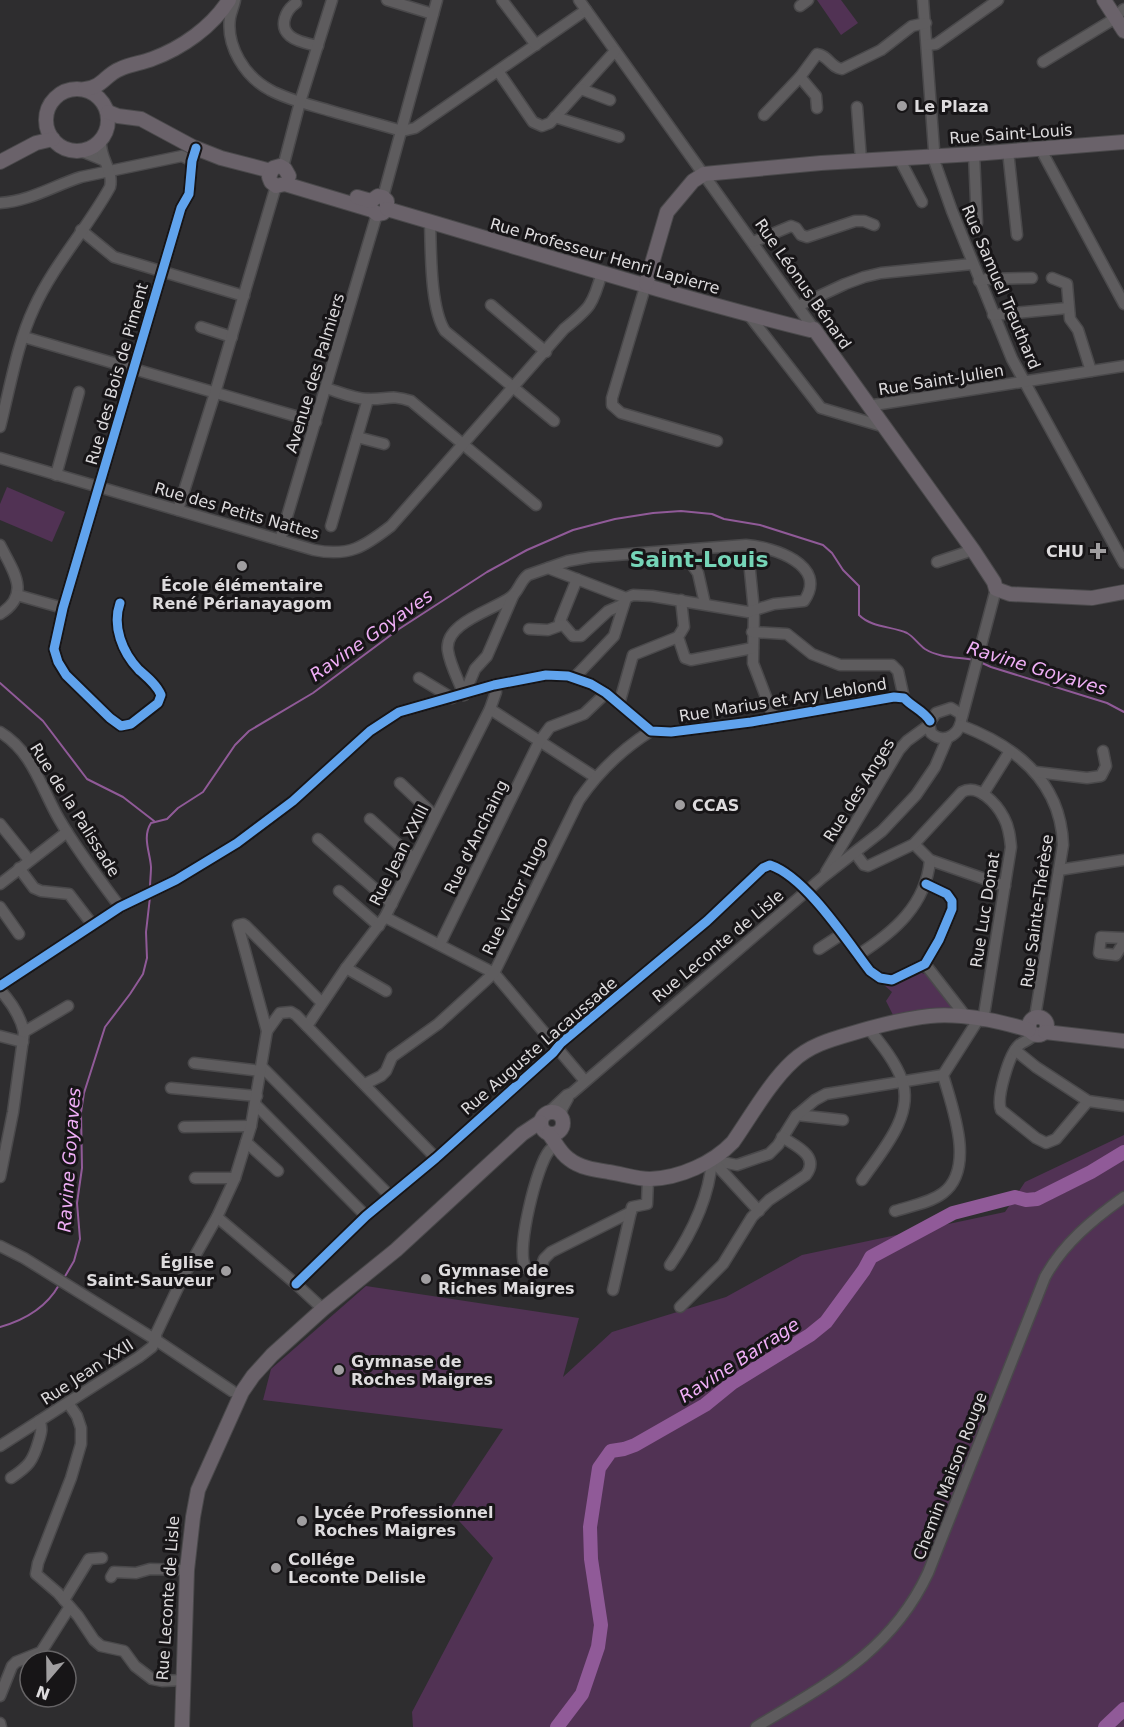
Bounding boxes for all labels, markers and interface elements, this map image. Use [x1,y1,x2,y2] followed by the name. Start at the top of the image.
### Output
[914,97,989,116] place label: Le Plaza
[895,99,909,113] marker: Le Plaza
[949,120,1073,148] street label: Rue Saint-Louis
[958,202,1044,372] street label: Rue Samuel Treuthard
[488,214,722,298] street label: Rue Professeur Henri Lapierre
[751,215,855,353] street label: Rue Léonus Bénard
[82,281,152,467] street label: Rue des Bois de Piment
[282,291,348,455] street label: Avenue des Palmiers
[877,361,1005,399] street label: Rue Saint-Julien
[152,478,322,544] street label: Rue des Petits Nattes
[1046,542,1084,561] place label: CHU
[1089,542,1107,560] marker: CHU
[630,547,768,572] district label: Saint-Louis
[235,559,249,573] marker: École élémentaire René Périanayagom
[152,576,332,613] place label: École élémentaire René Périanayagom
[306,585,436,685] water label: Ravine Goyaves
[965,637,1109,699] water label: Ravine Goyaves
[678,674,888,726] street label: Rue Marius et Ary Leblond
[820,735,898,845] street label: Rue des Anges
[26,740,124,880] street label: Rue de la Palissade
[440,777,512,897] street label: Rue d'Anchaing
[692,796,739,815] place label: CCAS
[673,798,687,812] marker: CCAS
[365,801,433,909] street label: Rue Jean XXIII
[1017,833,1057,989] street label: Rue Sainte-Thérèse
[478,834,552,958] street label: Rue Victor Hugo
[967,851,1003,969] street label: Rue Luc Donat
[649,886,787,1006] street label: Rue Leconte de Lisle
[457,973,621,1119] street label: Rue Auguste Lacaussade
[53,1087,85,1233] water label: Ravine Goyaves
[86,1253,214,1290] place label: Église Saint-Sauveur
[438,1261,575,1298] place label: Gymnase de Riches Maigres
[219,1264,233,1278] marker: Église Saint-Sauveur
[419,1272,433,1286] marker: Gymnase de Riches Maigres
[675,1313,803,1407] water label: Ravine Barrage
[37,1335,137,1409] street label: Rue Jean XXII
[351,1352,493,1389] place label: Gymnase de Roches Maigres
[332,1363,346,1377] marker: Gymnase de Roches Maigres
[909,1389,991,1563] street label: Chemin Maison Rouge
[314,1503,493,1540] place label: Lycée Professionnel Roches Maigres
[295,1514,309,1528] marker: Lycée Professionnel Roches Maigres
[153,1515,183,1681] street label: Rue Leconte de Lisle
[288,1550,426,1587] place label: Collége Leconte Delisle
[269,1561,283,1575] marker: Collége Leconte Delisle
[18,1649,78,1709] north arrow
[33,1681,53,1704] text: N

